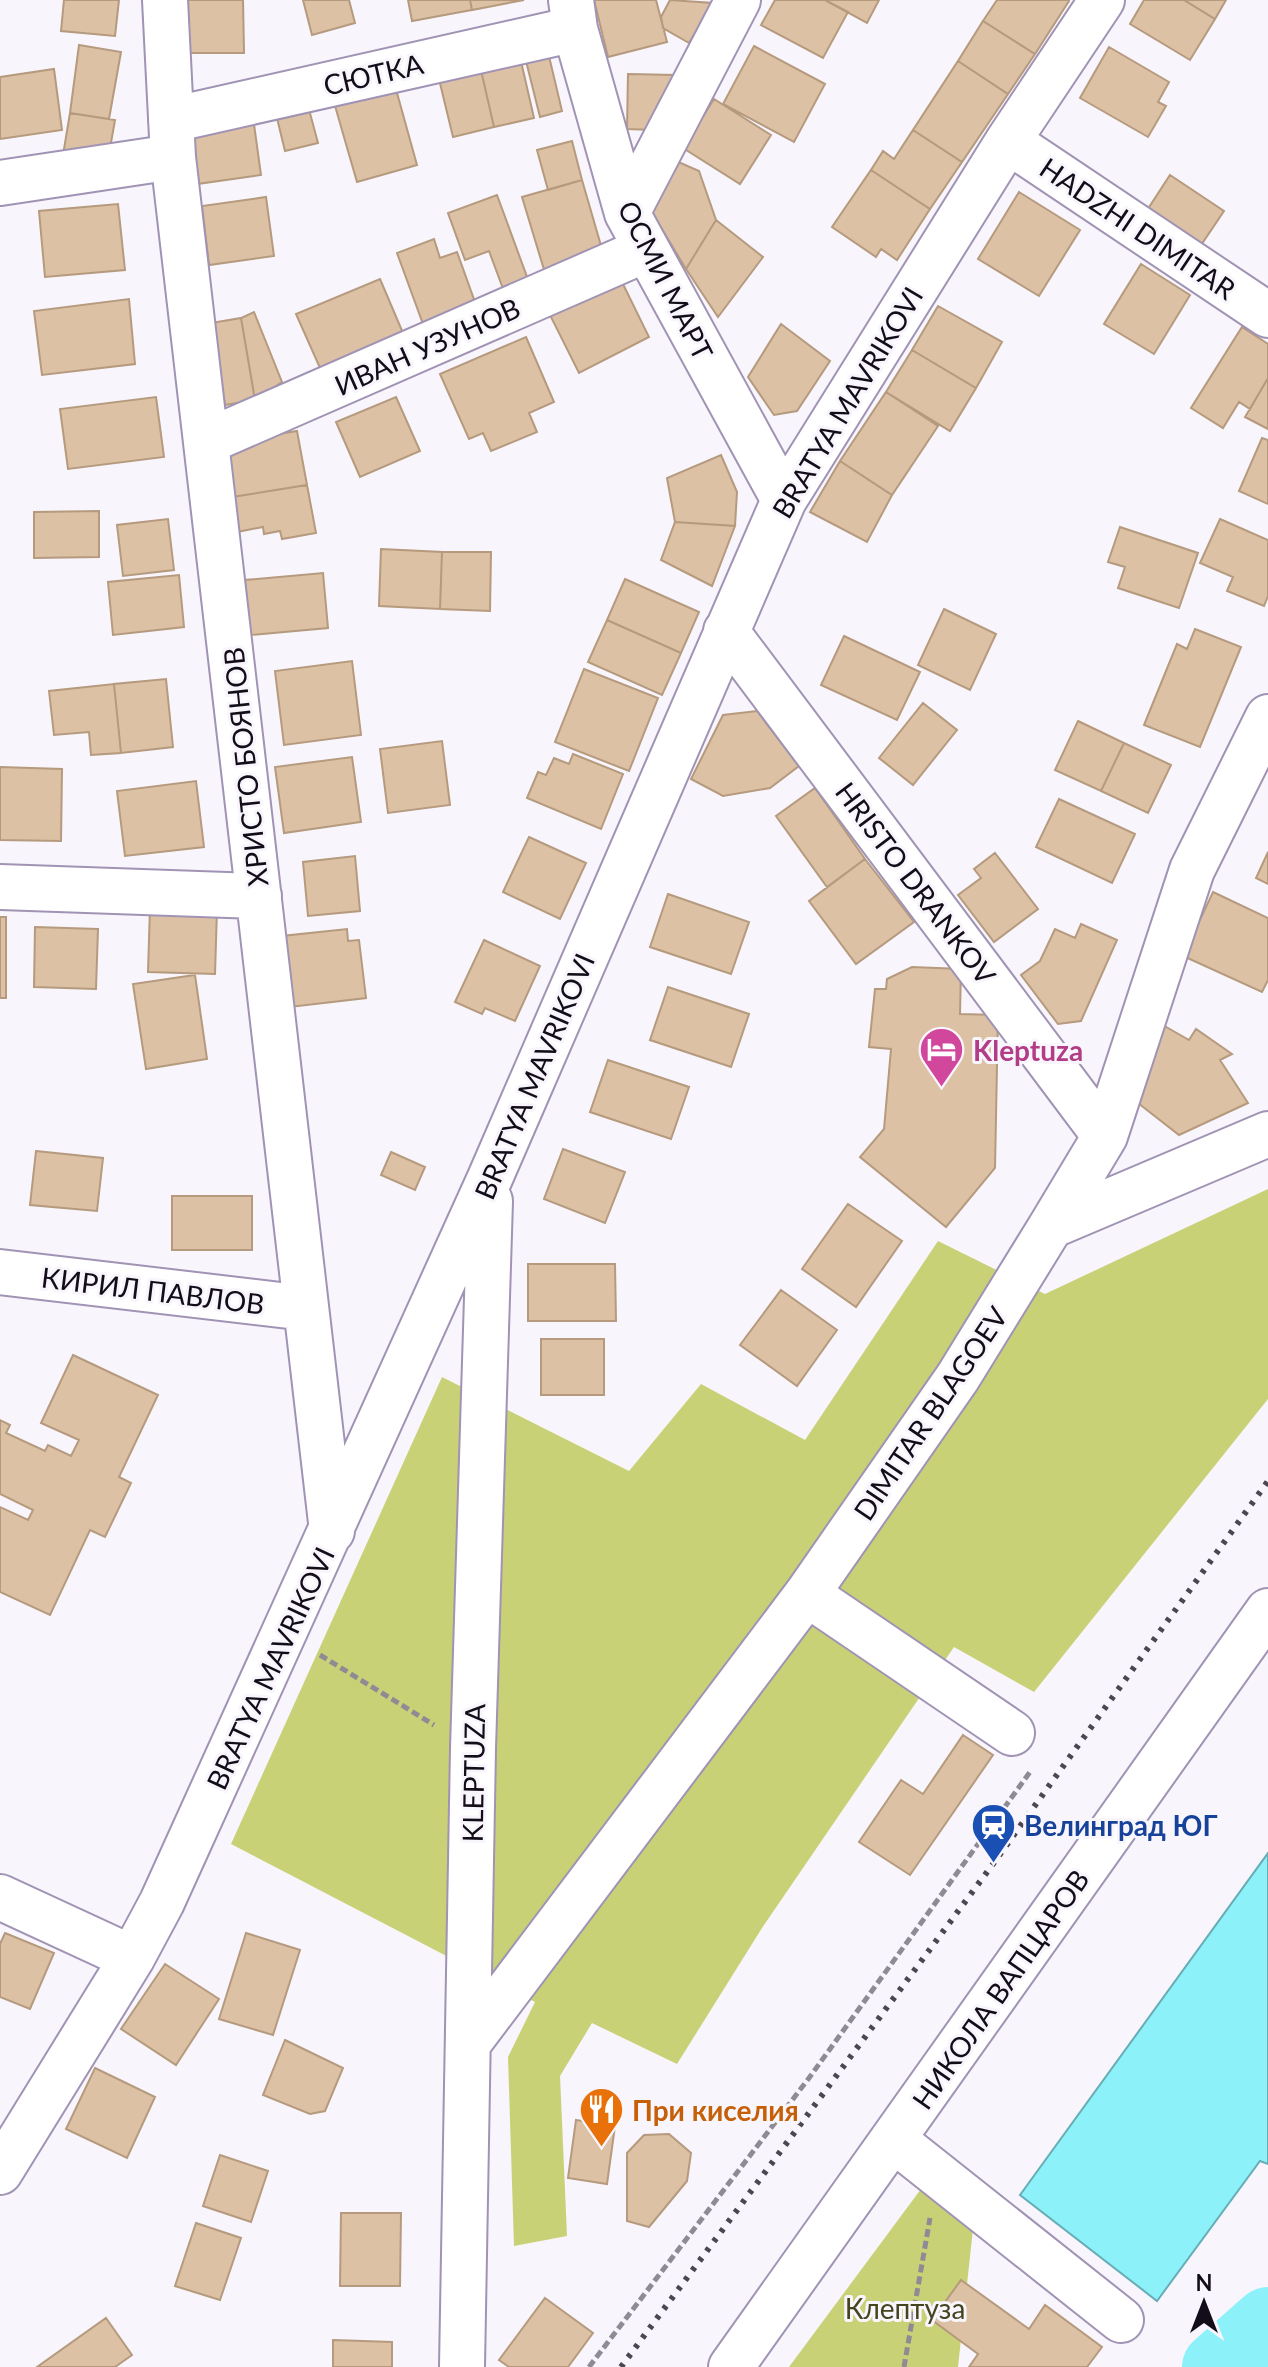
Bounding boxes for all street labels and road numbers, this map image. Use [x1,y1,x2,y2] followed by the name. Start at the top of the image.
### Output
[320,46,426,102] street label: СЮТКА
[1034,150,1243,306] street label: HADZHI DIMITAR
[611,195,721,366] street label: ОСМИ МАРТ
[765,280,929,524] street label: BRATYA MAVRIKOVI
[329,290,525,402] street label: ИВАН УЗУНОВ
[216,646,274,888] street label: ХРИСТО БОЯНОВ
[829,775,1003,991] street label: HRISTO DRANKOV
[467,948,601,1204] street label: BRATYA MAVRIKOVI
[40,1259,266,1321] street label: КИРИЛ ПАВЛОВ
[846,1300,1014,1526] street label: DIMITAR BLAGOEV
[199,1541,341,1795] street label: BRATYA MAVRIKOVI
[455,1703,491,1843] street label: KLEPTUZA
[905,1863,1095,2115] street label: НИКОЛА ВАПЦАРОВ

